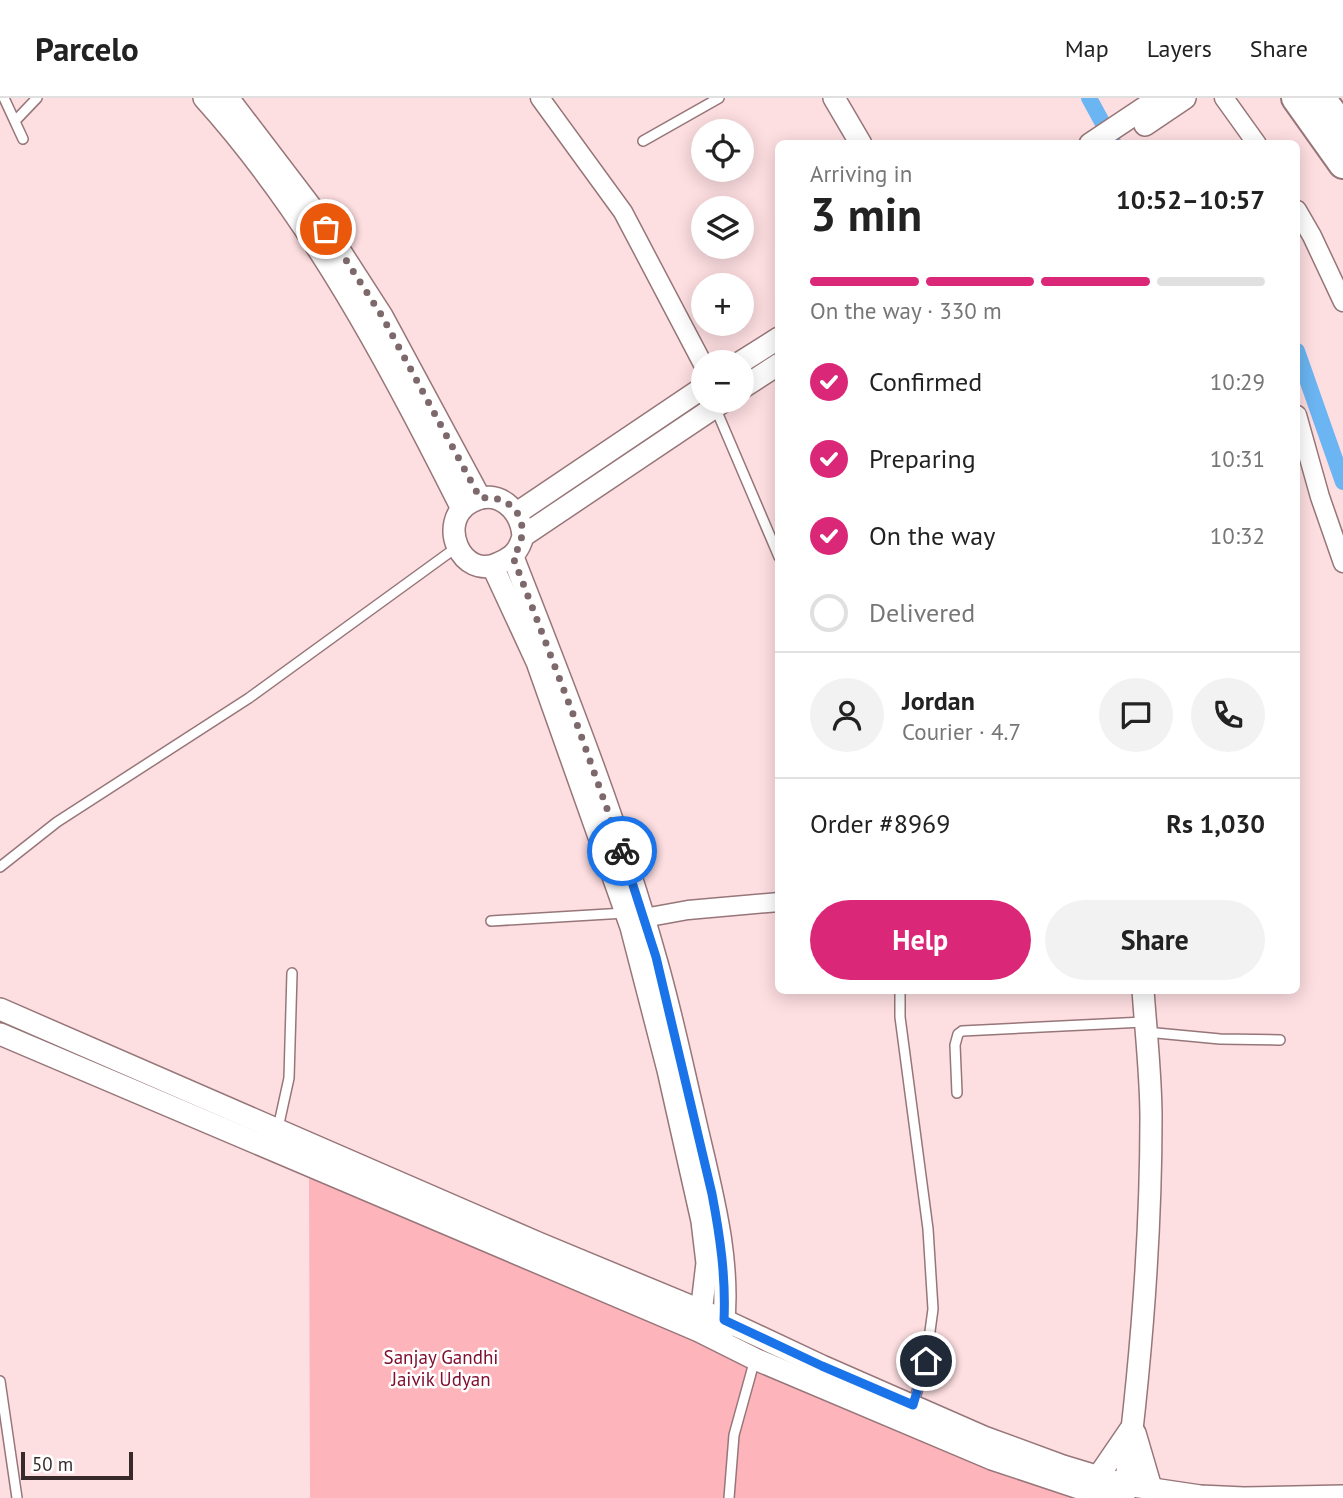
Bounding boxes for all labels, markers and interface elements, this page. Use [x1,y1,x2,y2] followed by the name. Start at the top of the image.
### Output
[35,27,139,70] text: Parcelo
[1065,33,1109,64] text: Map
[1147,33,1212,64] text: Layers
[1250,33,1308,64] text: Share
[691,119,754,413] map controls
[691,119,754,182] button: locate
[810,159,912,188] text: Arriving in
[1116,183,1265,216] text: 10:52–10:57
[810,184,922,244] text: 3 min
[691,196,754,259] button: layers
[296,199,356,259] pin
[307,210,345,248] icon: bag
[691,273,754,336] button: +
[810,296,1002,325] text: On the way · 330 m
[691,350,754,413] button: −
[810,363,848,401] icon: check
[869,365,982,398] text: Confirmed
[1210,367,1265,396] text: 10:29
[810,440,848,478] icon: check
[869,442,976,475] text: Preparing
[1210,444,1265,473] text: 10:31
[810,517,848,555] icon: check
[869,519,995,552] text: On the way
[1210,521,1265,550] text: 10:32
[869,596,975,629] text: Delivered
[810,678,884,752] button: person
[1099,678,1173,752] button: chat
[1191,678,1265,752] button: phone
[902,684,975,717] text: Jordan
[902,717,1021,746] text: Courier · 4.7
[810,807,950,840] text: Order #8969
[1166,807,1265,840] text: Rs 1,030
[587,816,657,886] courier
[603,832,641,870] icon: bike
[810,900,1031,980] button: Help
[1045,900,1265,980] button: Share
[896,1331,956,1391] pin
[907,1342,945,1380] icon: home
[384,1345,498,1391] park label: Sanjay Gandhi Jaivik Udyan
[21,1449,133,1481] scale bar
[32,1452,73,1476] text: 50 m

